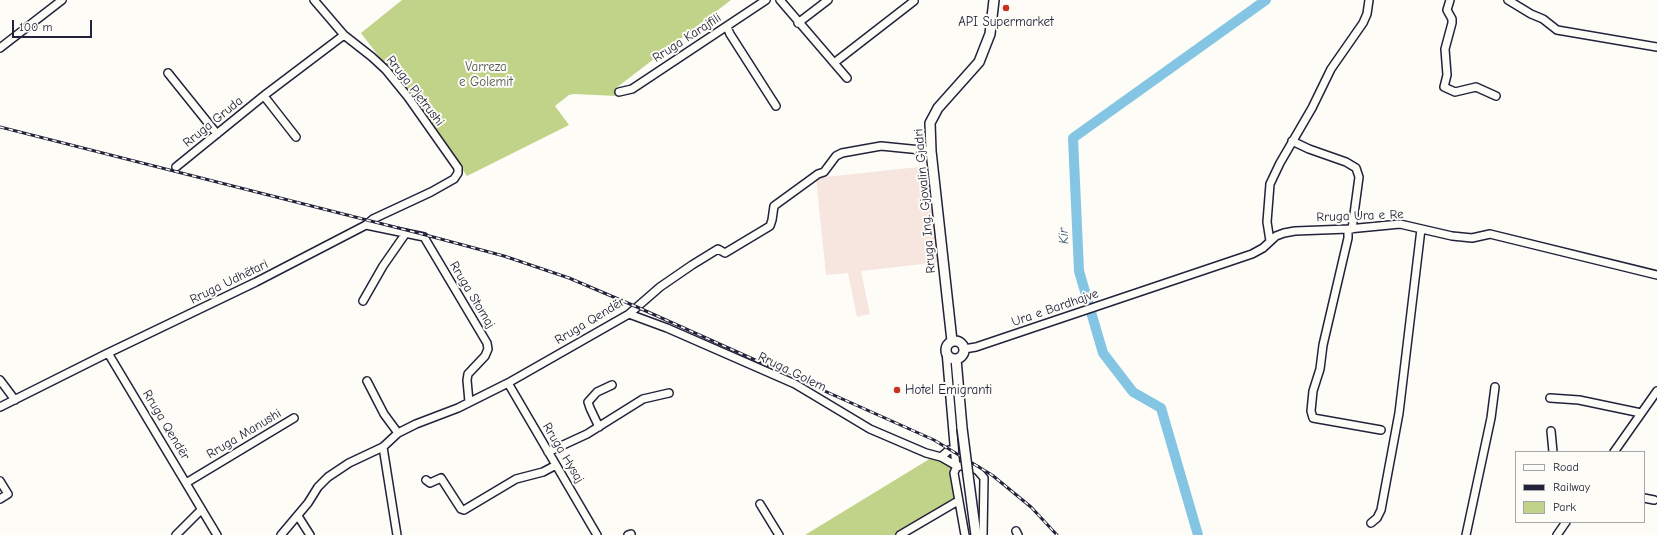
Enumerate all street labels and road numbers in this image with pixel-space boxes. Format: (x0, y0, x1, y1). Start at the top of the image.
street label: Rruga Karajfili (650, 10, 724, 66)
street label: Rruga Pjetrushi (383, 53, 447, 129)
street label: Rruga Gruda (180, 93, 246, 151)
street label: Rruga Ing. Gjovalin Gjadri (911, 128, 939, 274)
street label: Rruga Ura e Re (1316, 207, 1404, 225)
street label: Rruga Udhëtari (187, 256, 271, 308)
street label: Rruga Stomaj (446, 259, 498, 331)
street label: Ura e Bardhajve (1010, 286, 1100, 330)
street label: Rruga Qendër (552, 294, 628, 348)
street label: Rruga Golem (755, 349, 829, 395)
street label: Rruga Qendër (139, 387, 193, 463)
street label: Rruga Manushi (204, 406, 284, 462)
street label: Rruga Hysaj (539, 420, 587, 486)

